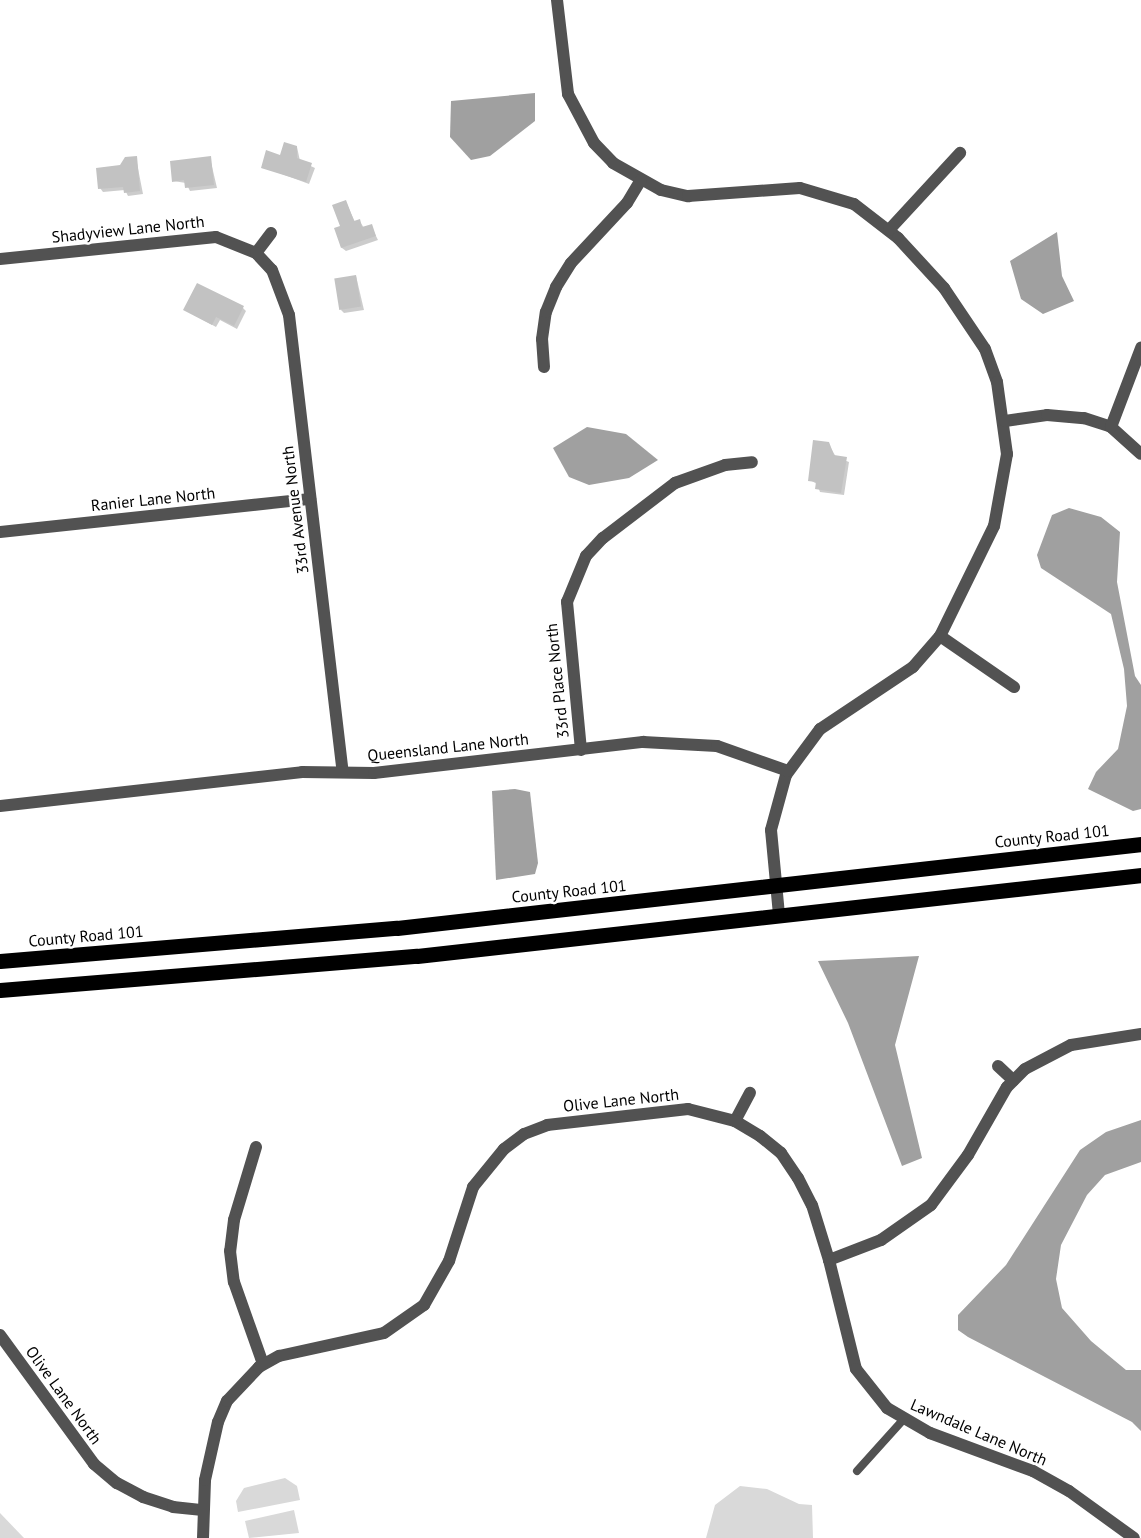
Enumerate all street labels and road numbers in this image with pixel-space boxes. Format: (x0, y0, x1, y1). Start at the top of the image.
street label: Shadyview Lane North (51, 211, 205, 247)
street label: 33rd Avenue North (278, 445, 312, 575)
street label: Ranier Lane North (90, 483, 216, 515)
street label: 33rd Place North (541, 622, 573, 740)
street label: Queensland Lane North (367, 729, 529, 765)
street label: County Road 101 (993, 820, 1111, 852)
street label: County Road 101 (510, 875, 628, 907)
street label: County Road 101 (27, 921, 145, 951)
street label: Olive Lane North (562, 1084, 680, 1116)
street label: Olive Lane North (22, 1342, 106, 1448)
street label: Lawndale Lane North (908, 1395, 1050, 1469)

